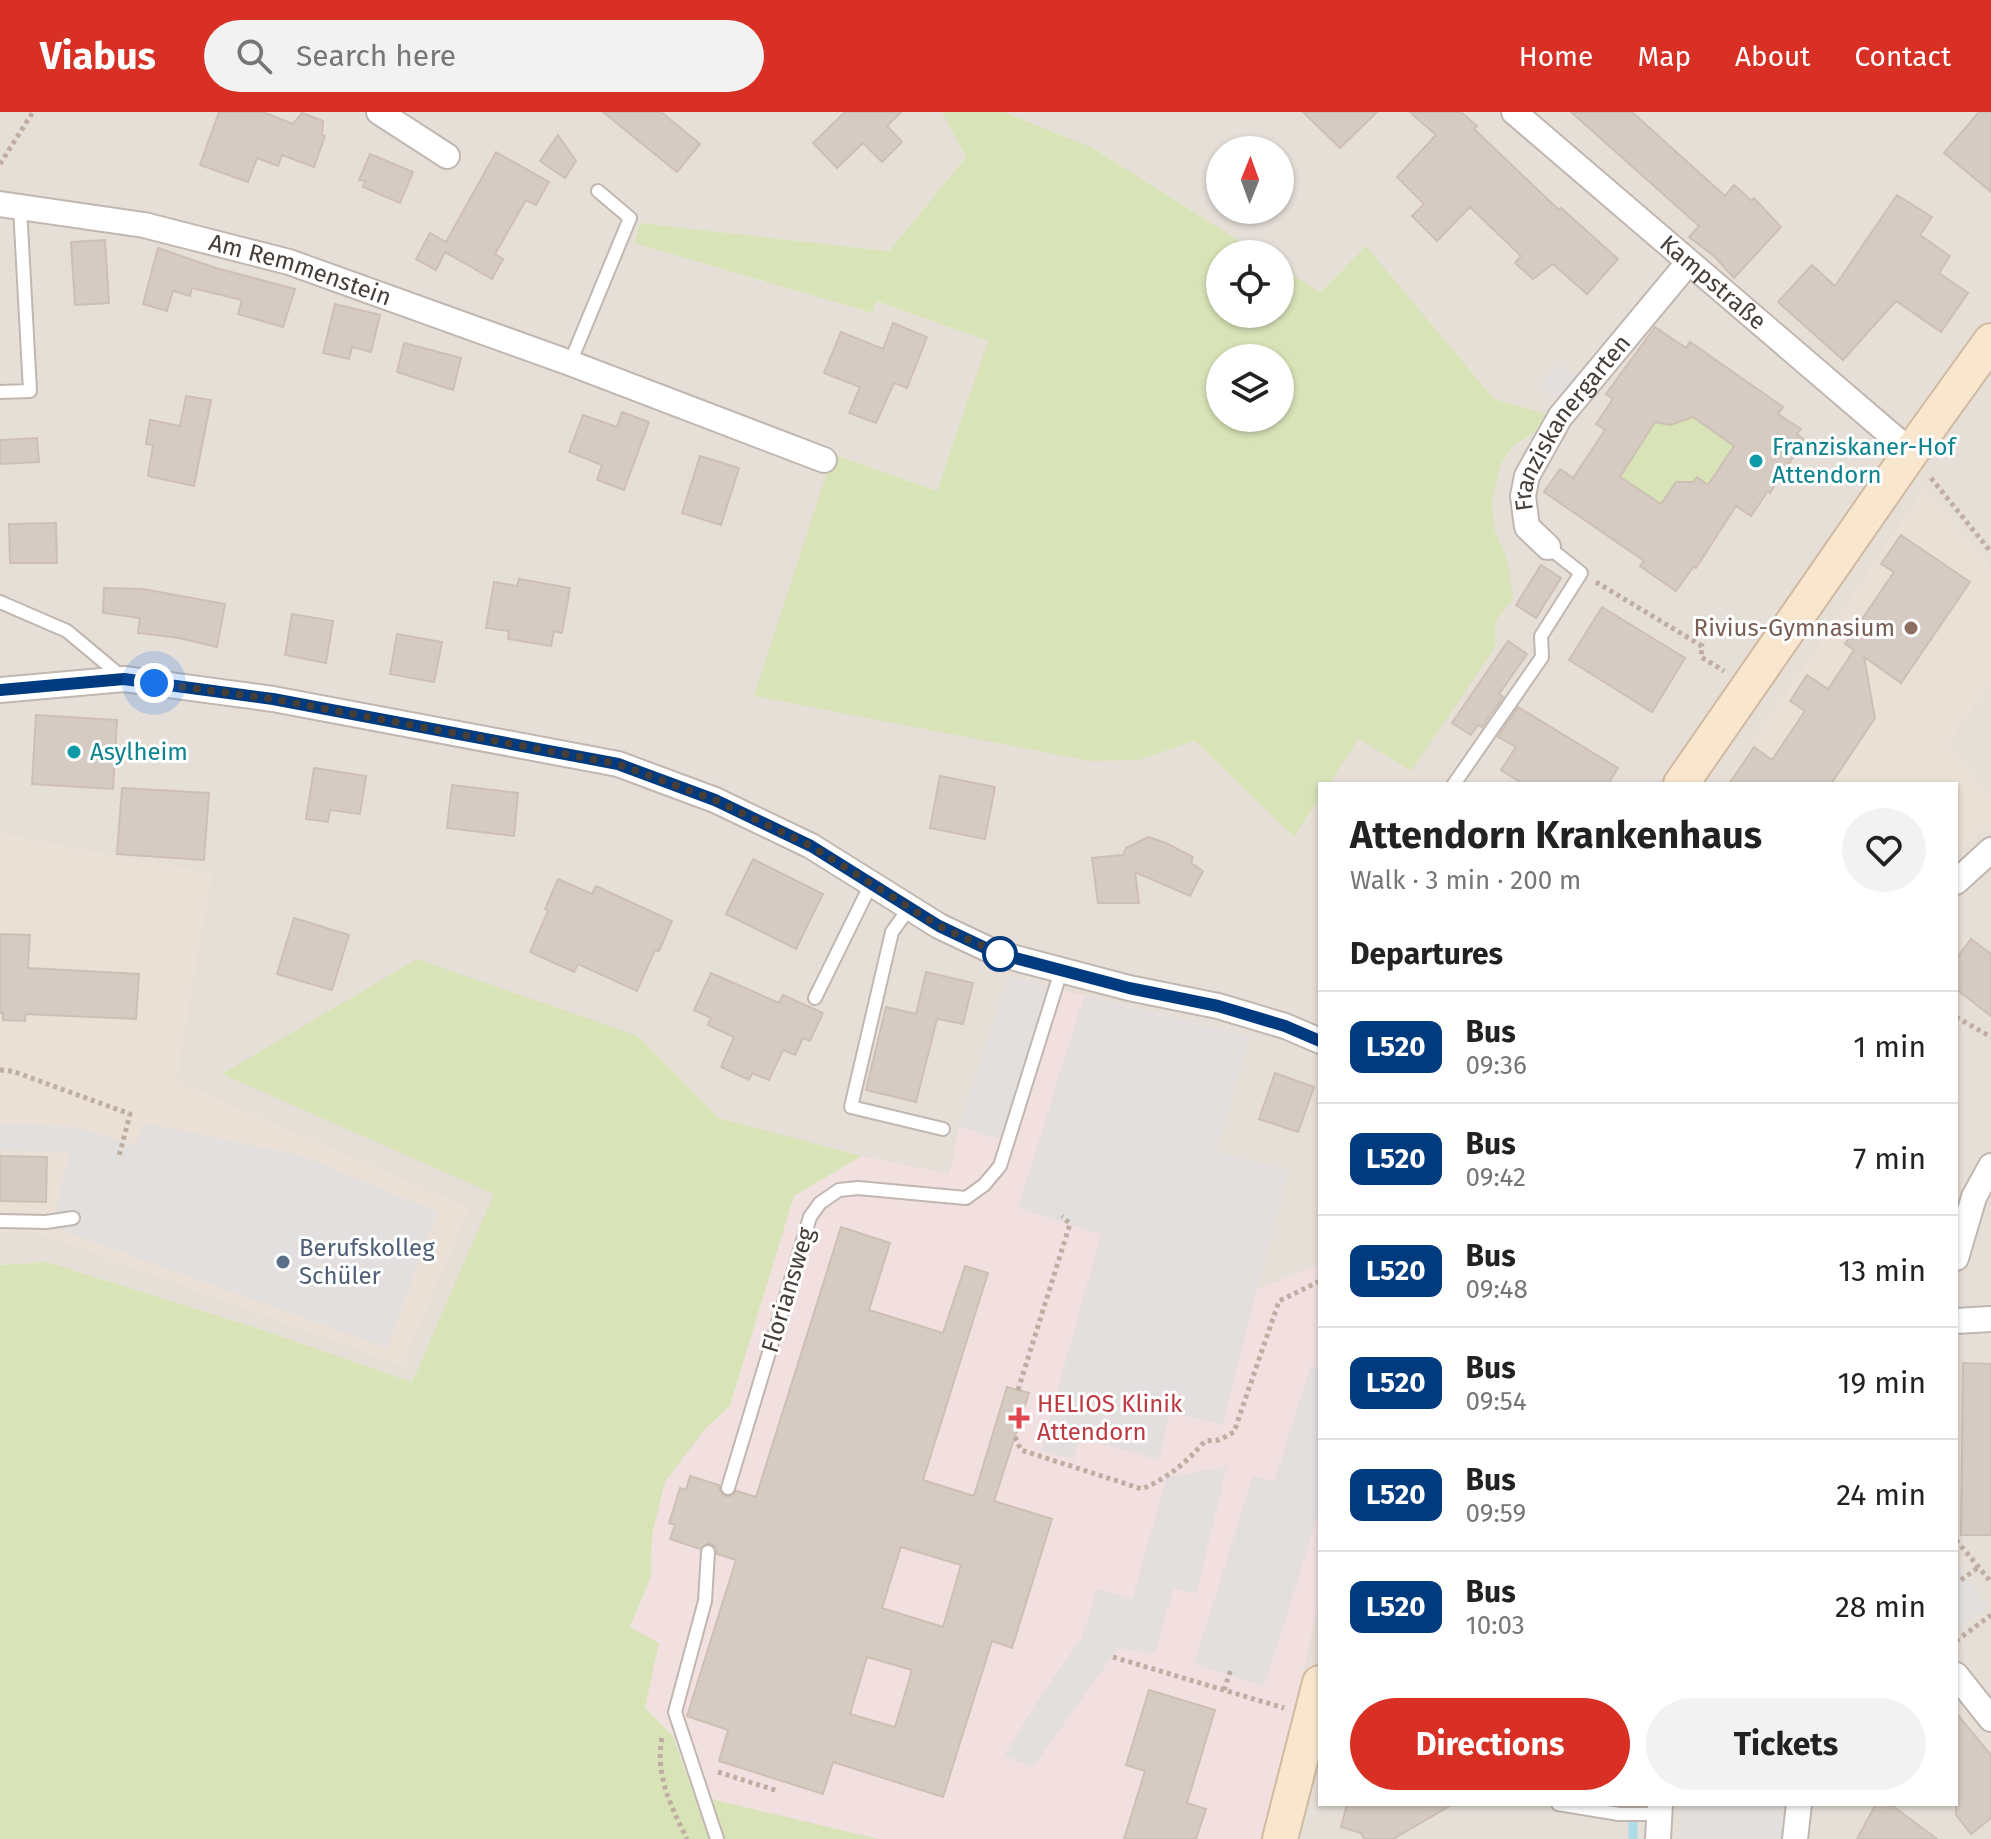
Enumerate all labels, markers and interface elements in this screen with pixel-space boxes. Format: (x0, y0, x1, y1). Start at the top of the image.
search box (204, 20, 764, 92)
text: Viabus (40, 33, 156, 79)
icon: search (232, 34, 276, 78)
text: Search here (296, 38, 456, 74)
text: Home (1519, 40, 1593, 73)
text: Map (1637, 40, 1691, 73)
text: About (1735, 40, 1810, 73)
text: Contact (1854, 40, 1951, 73)
north arrow (1206, 136, 1294, 224)
map controls (1206, 136, 1294, 432)
street label: Am Remmenstein (206, 228, 395, 312)
street label: Kampstraße (1654, 229, 1772, 336)
button: locate (1206, 240, 1294, 328)
street label: Franziskanergarten (1508, 329, 1636, 513)
button: layers (1206, 344, 1294, 432)
place label: Franziskaner-Hof Attendorn (1772, 433, 1958, 489)
marker: Franziskaner-Hof Attendorn (1747, 452, 1765, 470)
place label: Rivius-Gymnasium (1694, 614, 1895, 642)
marker: Rivius-Gymnasium (1902, 619, 1920, 637)
your location (134, 663, 174, 703)
place label: Asylheim (90, 738, 188, 766)
marker: Asylheim (65, 743, 83, 761)
button: heart (1842, 808, 1926, 892)
text: Attendorn Krankenhaus (1350, 812, 1762, 858)
text: Walk · 3 min · 200 m (1350, 865, 1581, 896)
text: Departures (1350, 936, 1503, 972)
unlabelled marker (983, 937, 1017, 971)
text: Bus (1466, 1014, 1516, 1050)
text: 1 min (1853, 1029, 1926, 1065)
text: L520 (1366, 1030, 1426, 1063)
text: 09:36 (1466, 1050, 1527, 1081)
text: Bus (1466, 1126, 1516, 1162)
text: 7 min (1853, 1141, 1926, 1177)
text: L520 (1366, 1142, 1426, 1175)
text: 09:42 (1466, 1162, 1526, 1193)
street label: Floriansweg (756, 1224, 820, 1356)
place label: Berufskolleg Schüler (299, 1234, 435, 1290)
text: Bus (1466, 1238, 1516, 1274)
marker: Berufskolleg Schüler (274, 1253, 292, 1271)
text: 13 min (1838, 1253, 1926, 1289)
text: L520 (1366, 1254, 1426, 1287)
text: 09:48 (1466, 1274, 1528, 1305)
text: Bus (1466, 1350, 1516, 1386)
text: 19 min (1838, 1365, 1926, 1401)
text: L520 (1366, 1366, 1426, 1399)
text: 09:54 (1466, 1386, 1527, 1417)
place label: HELIOS Klinik Attendorn (1037, 1390, 1183, 1446)
marker: HELIOS Klinik Attendorn (1008, 1407, 1030, 1429)
text: Bus (1466, 1462, 1516, 1498)
text: 24 min (1836, 1477, 1926, 1513)
text: L520 (1366, 1478, 1426, 1511)
text: 09:59 (1466, 1498, 1526, 1529)
text: Bus (1466, 1574, 1516, 1610)
text: 28 min (1835, 1589, 1926, 1625)
text: L520 (1366, 1590, 1426, 1623)
text: 10:03 (1466, 1610, 1525, 1641)
button: Directions (1350, 1698, 1630, 1790)
button: Tickets (1646, 1698, 1926, 1790)

